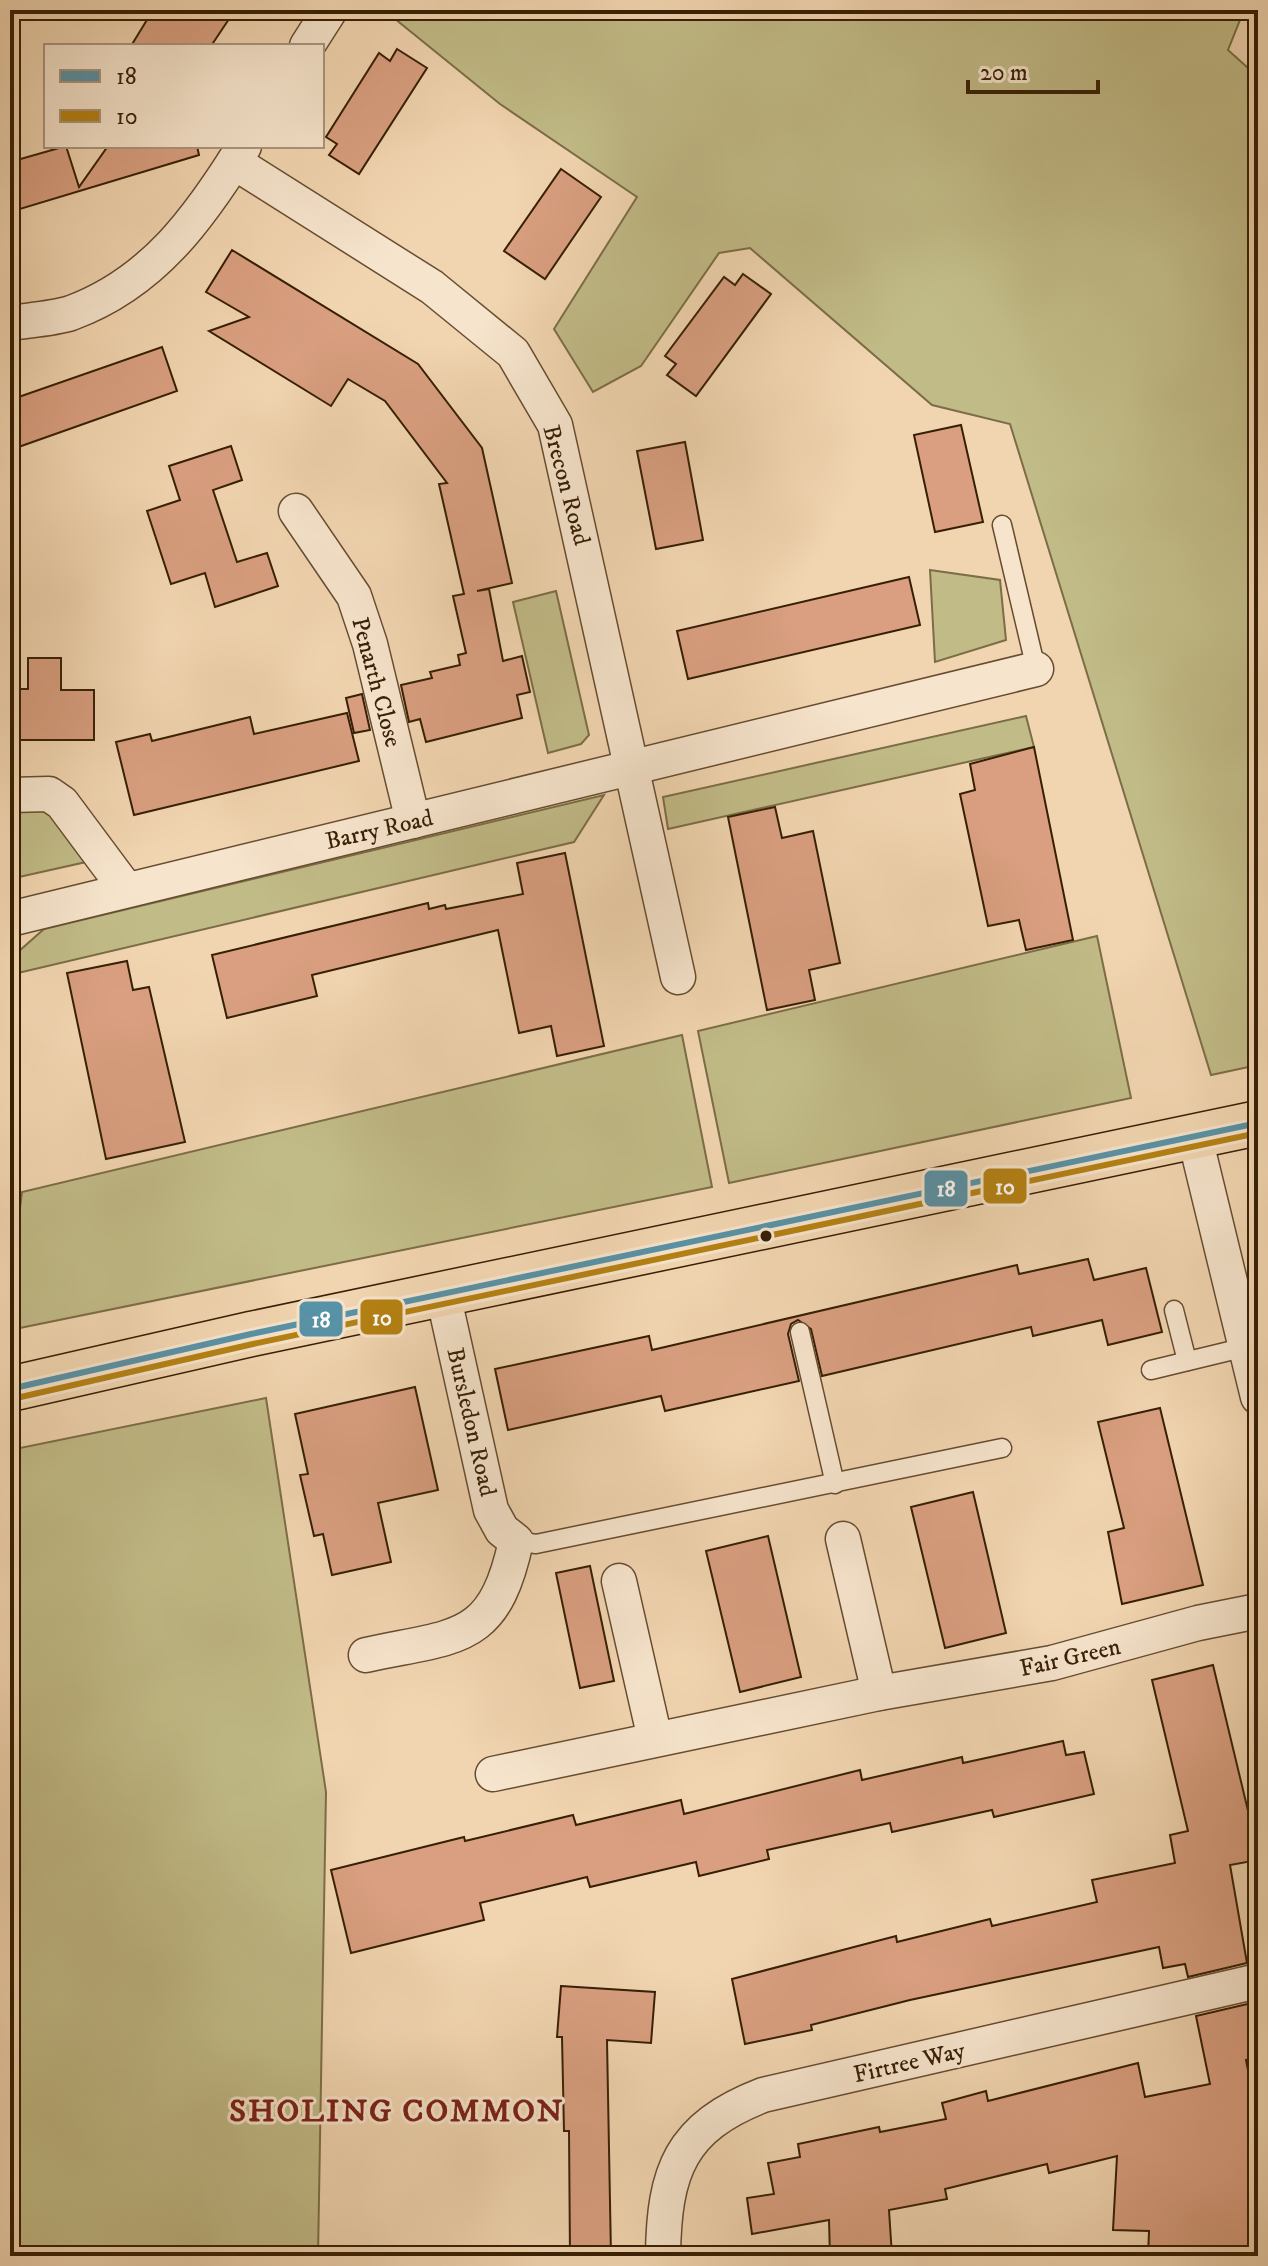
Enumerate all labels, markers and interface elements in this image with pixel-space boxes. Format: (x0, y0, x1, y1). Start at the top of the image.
legend (44, 44, 324, 148)
scale bar (968, 44, 1098, 94)
text: 20 m (980, 58, 1028, 88)
text: 18 (116, 62, 137, 92)
text: 10 (116, 102, 138, 132)
street label: Brecon Road (536, 422, 596, 549)
street label: Penarth Close (344, 614, 408, 751)
street label: Barry Road (323, 803, 436, 857)
line badge: 10 (982, 1167, 1028, 1205)
line badge: 18 (923, 1169, 969, 1208)
text: 10 (995, 1174, 1015, 1201)
text: 18 (936, 1176, 956, 1203)
unlabelled marker (758, 1228, 774, 1244)
line badge: 10 (359, 1298, 404, 1336)
line badge: 18 (298, 1300, 344, 1338)
text: 10 (372, 1305, 392, 1332)
text: 18 (311, 1307, 331, 1334)
street label: Bursledon Road (439, 1345, 503, 1500)
street label: Fair Green (1017, 1632, 1124, 1684)
street label: Firtree Way (851, 2035, 968, 2090)
district label: SHOLING COMMON (229, 2092, 565, 2132)

